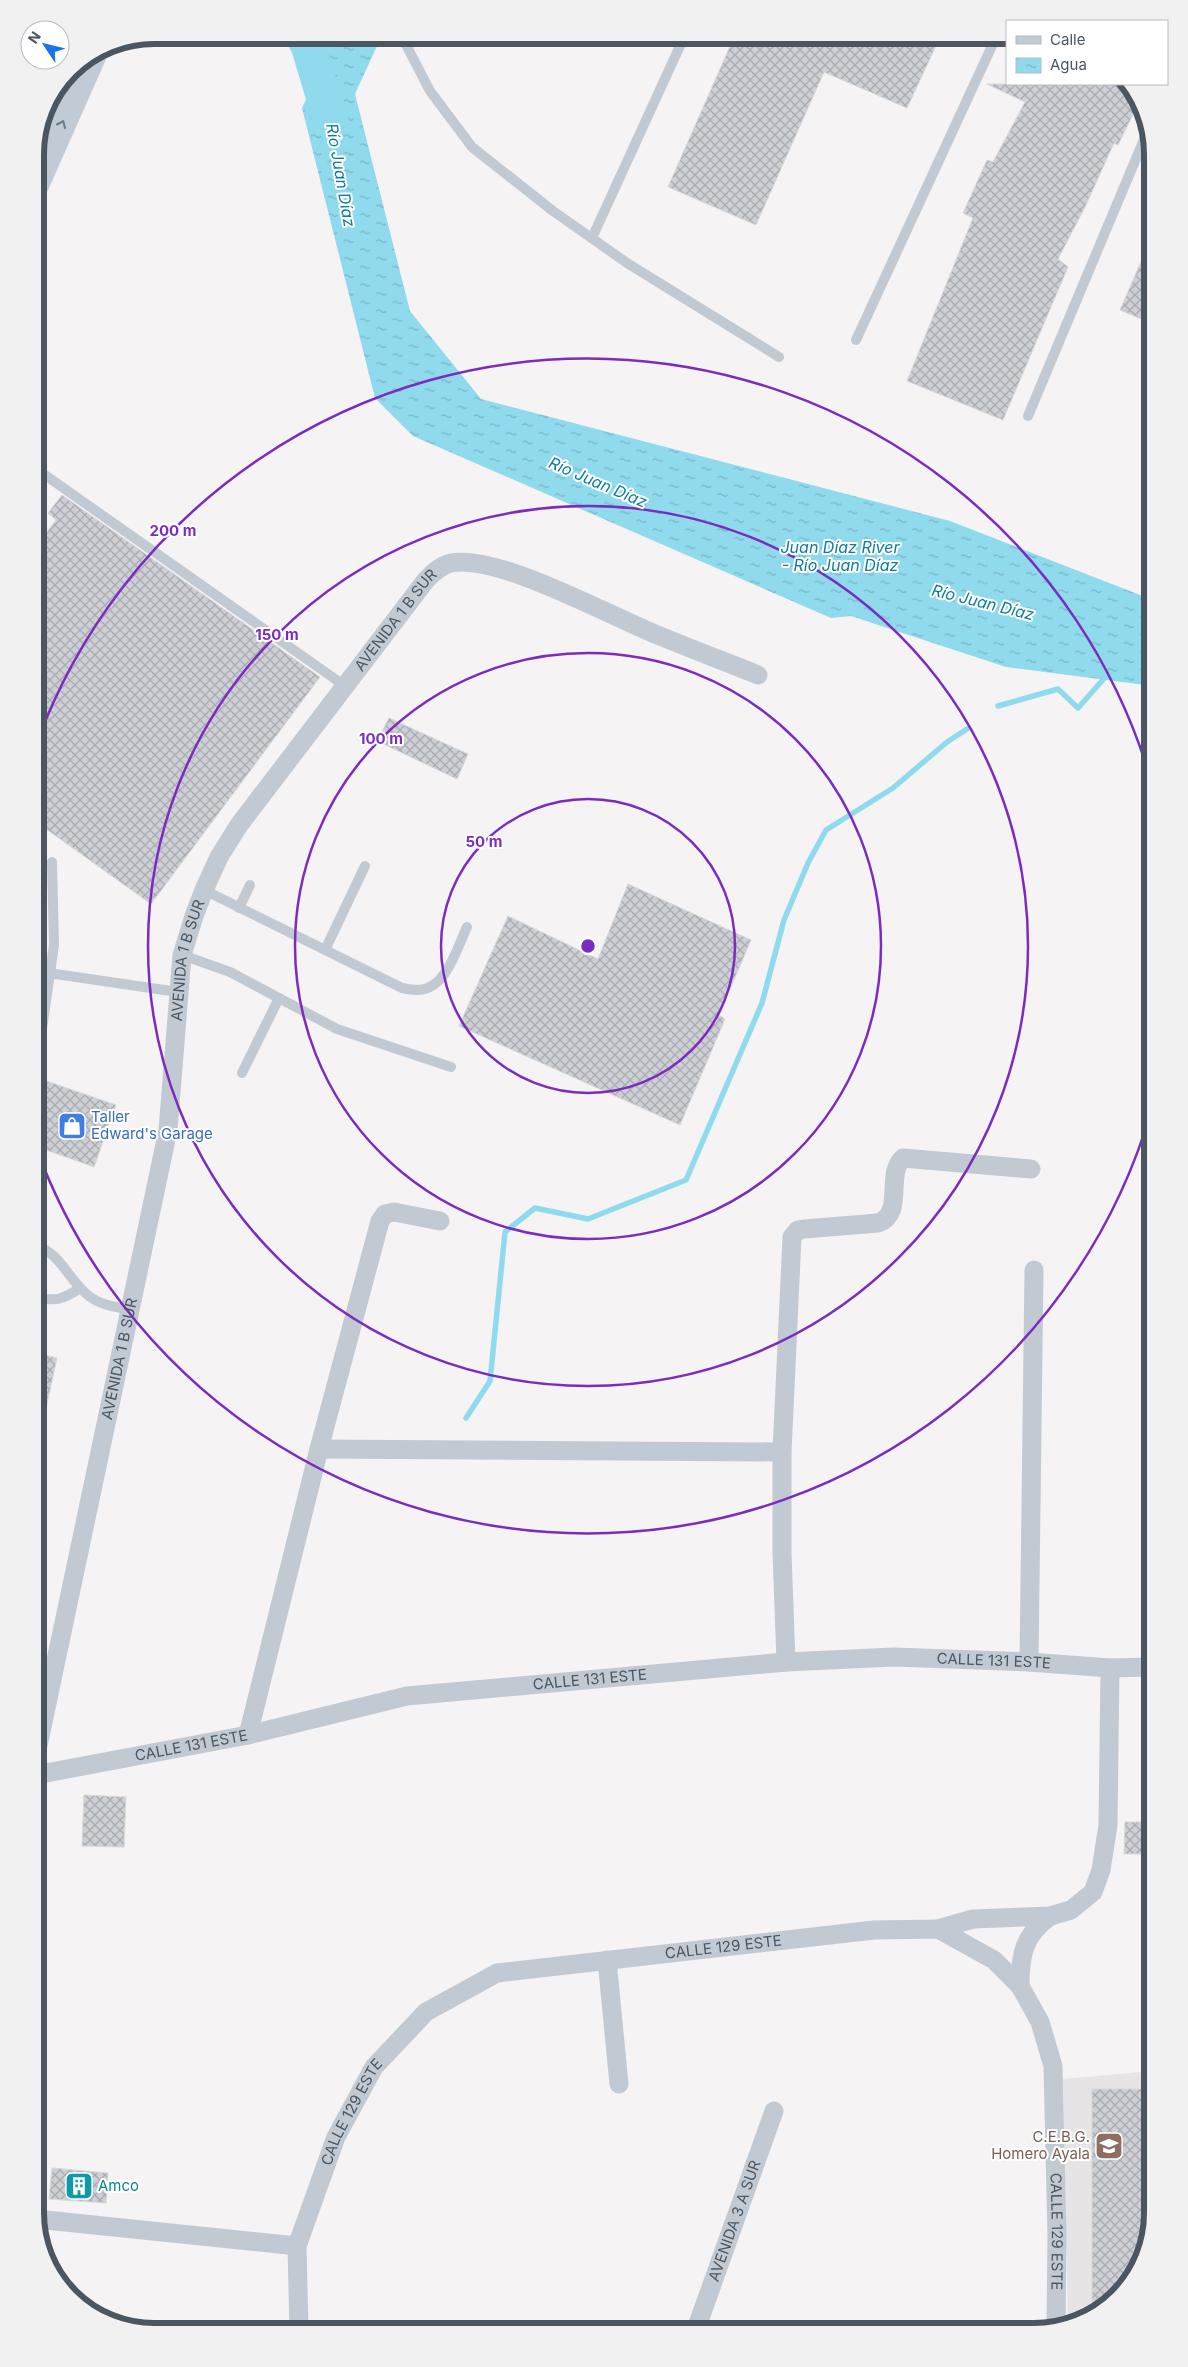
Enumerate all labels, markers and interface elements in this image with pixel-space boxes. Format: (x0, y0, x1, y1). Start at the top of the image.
north arrow (20, 20, 70, 70)
legend (1006, 20, 1168, 85)
text: N (24, 28, 44, 47)
text: Calle (1050, 30, 1085, 49)
text: Agua (1050, 55, 1087, 74)
one-way arrow (56, 120, 67, 129)
water label: Río Juan Díaz (322, 122, 360, 228)
water label: Río Juan Díaz (546, 452, 650, 512)
text: 200 m (150, 521, 196, 540)
water label: Juan Díaz River - Río Juan Díaz (780, 537, 901, 575)
street label: AVENIDA 1 B SUR (350, 565, 441, 675)
water label: Río Juan Díaz (930, 580, 1036, 624)
text: 150 m (255, 625, 299, 644)
text: 100 m (359, 729, 403, 748)
text: 50 m (466, 832, 502, 851)
street label: AVENIDA 1 B SUR (167, 897, 208, 1022)
centre of rings (579, 937, 597, 955)
place label: Taller Edward's Garage (91, 1107, 213, 1143)
shop icon: Taller Edward's Garage (57, 1111, 87, 1141)
street label: AVENIDA 1 B SUR (97, 1296, 141, 1421)
street label: CALLE 131 ESTE (936, 1649, 1052, 1673)
street label: CALLE 131 ESTE (532, 1665, 648, 1694)
street label: CALLE 131 ESTE (133, 1725, 249, 1765)
street label: CALLE 129 ESTE (664, 1931, 783, 1963)
street label: CALLE 129 ESTE (317, 2054, 386, 2168)
place label: C.E.B.G. Homero Ayala (991, 2127, 1090, 2163)
school or university icon: C.E.B.G. Homero Ayala (1094, 2131, 1124, 2161)
street label: AVENIDA 3 A SUR (704, 2157, 765, 2284)
building icon: Amco (64, 2171, 94, 2201)
street label: CALLE 129 ESTE (1047, 2173, 1067, 2290)
place label: Amco (98, 2176, 139, 2195)

